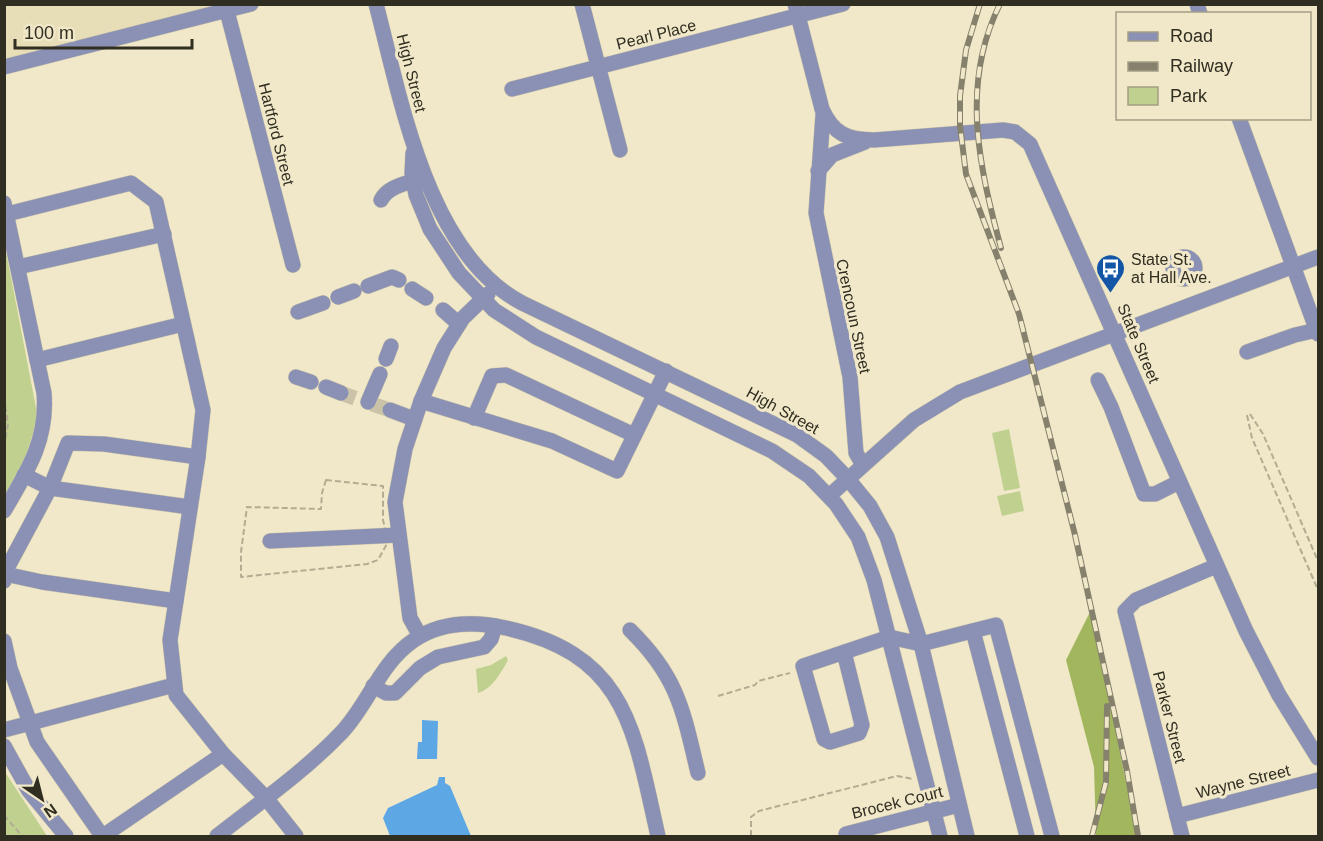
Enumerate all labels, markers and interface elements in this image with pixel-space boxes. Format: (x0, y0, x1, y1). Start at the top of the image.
scale bar (15, 12, 192, 50)
legend (1116, 12, 1311, 120)
street label: Pearl Place (614, 16, 698, 53)
text: 100 m (24, 23, 74, 43)
text: Road (1170, 26, 1213, 46)
street label: High Street (394, 32, 430, 115)
text: Railway (1170, 56, 1233, 76)
street label: Hartford Street (256, 81, 298, 188)
text: Park (1170, 86, 1208, 106)
place label: State St. at Hall Ave. (1131, 251, 1212, 286)
bus stop icon: State St. at Hall Ave. (1094, 252, 1126, 294)
street label: Crencoun Street (833, 257, 874, 375)
street label: State Street (1114, 301, 1163, 386)
street label: High Street (744, 384, 822, 438)
street label: Parker Street (1150, 669, 1189, 765)
street label: Wayne Street (1194, 761, 1292, 801)
north arrow (12, 769, 72, 829)
street label: Brocek Court (850, 783, 945, 822)
text: N (41, 801, 60, 821)

